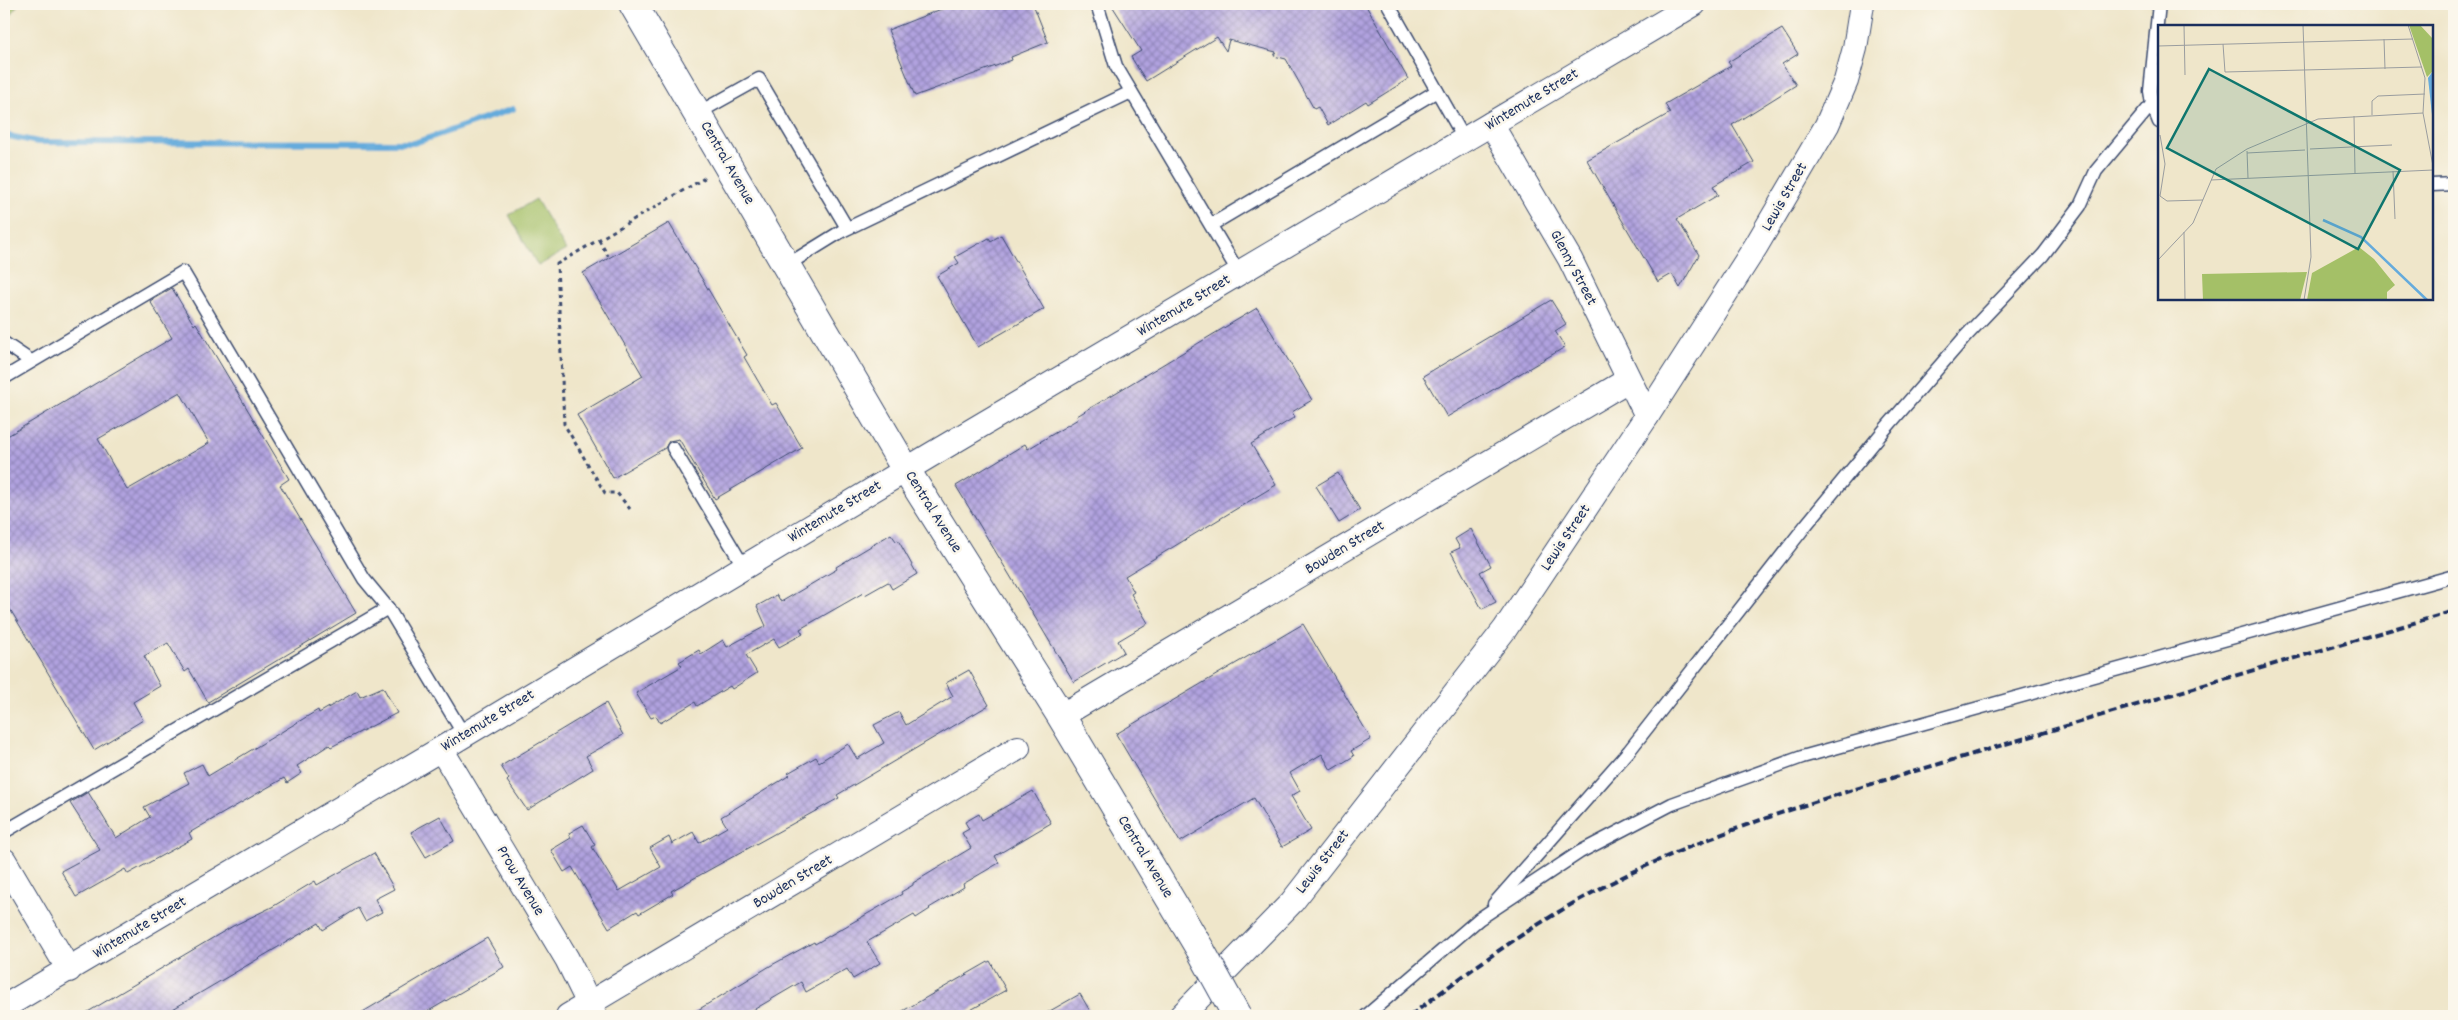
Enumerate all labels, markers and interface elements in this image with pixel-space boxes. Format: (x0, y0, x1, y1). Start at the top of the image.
inset map (2158, 25, 2433, 300)
street label: Wintemute Street (1481, 63, 1583, 137)
street label: Central Avenue (694, 117, 760, 209)
street label: Lewis Street (1756, 158, 1814, 236)
street label: Glenny Street (1543, 226, 1603, 310)
street label: Wintemute Street (1133, 269, 1235, 343)
street label: Central Avenue (899, 466, 967, 558)
street label: Wintemute Street (784, 475, 886, 549)
street label: Lewis Street (1535, 500, 1597, 576)
street label: Bowden Street (1301, 515, 1389, 581)
street label: Wintemute Street (437, 684, 539, 758)
street label: Central Avenue (1111, 811, 1179, 903)
street label: Lewis Street (1291, 825, 1356, 899)
street label: Prow Avenue (490, 842, 550, 920)
street label: Bowden Street (749, 849, 837, 915)
street label: Wintemute Street (89, 891, 191, 965)

